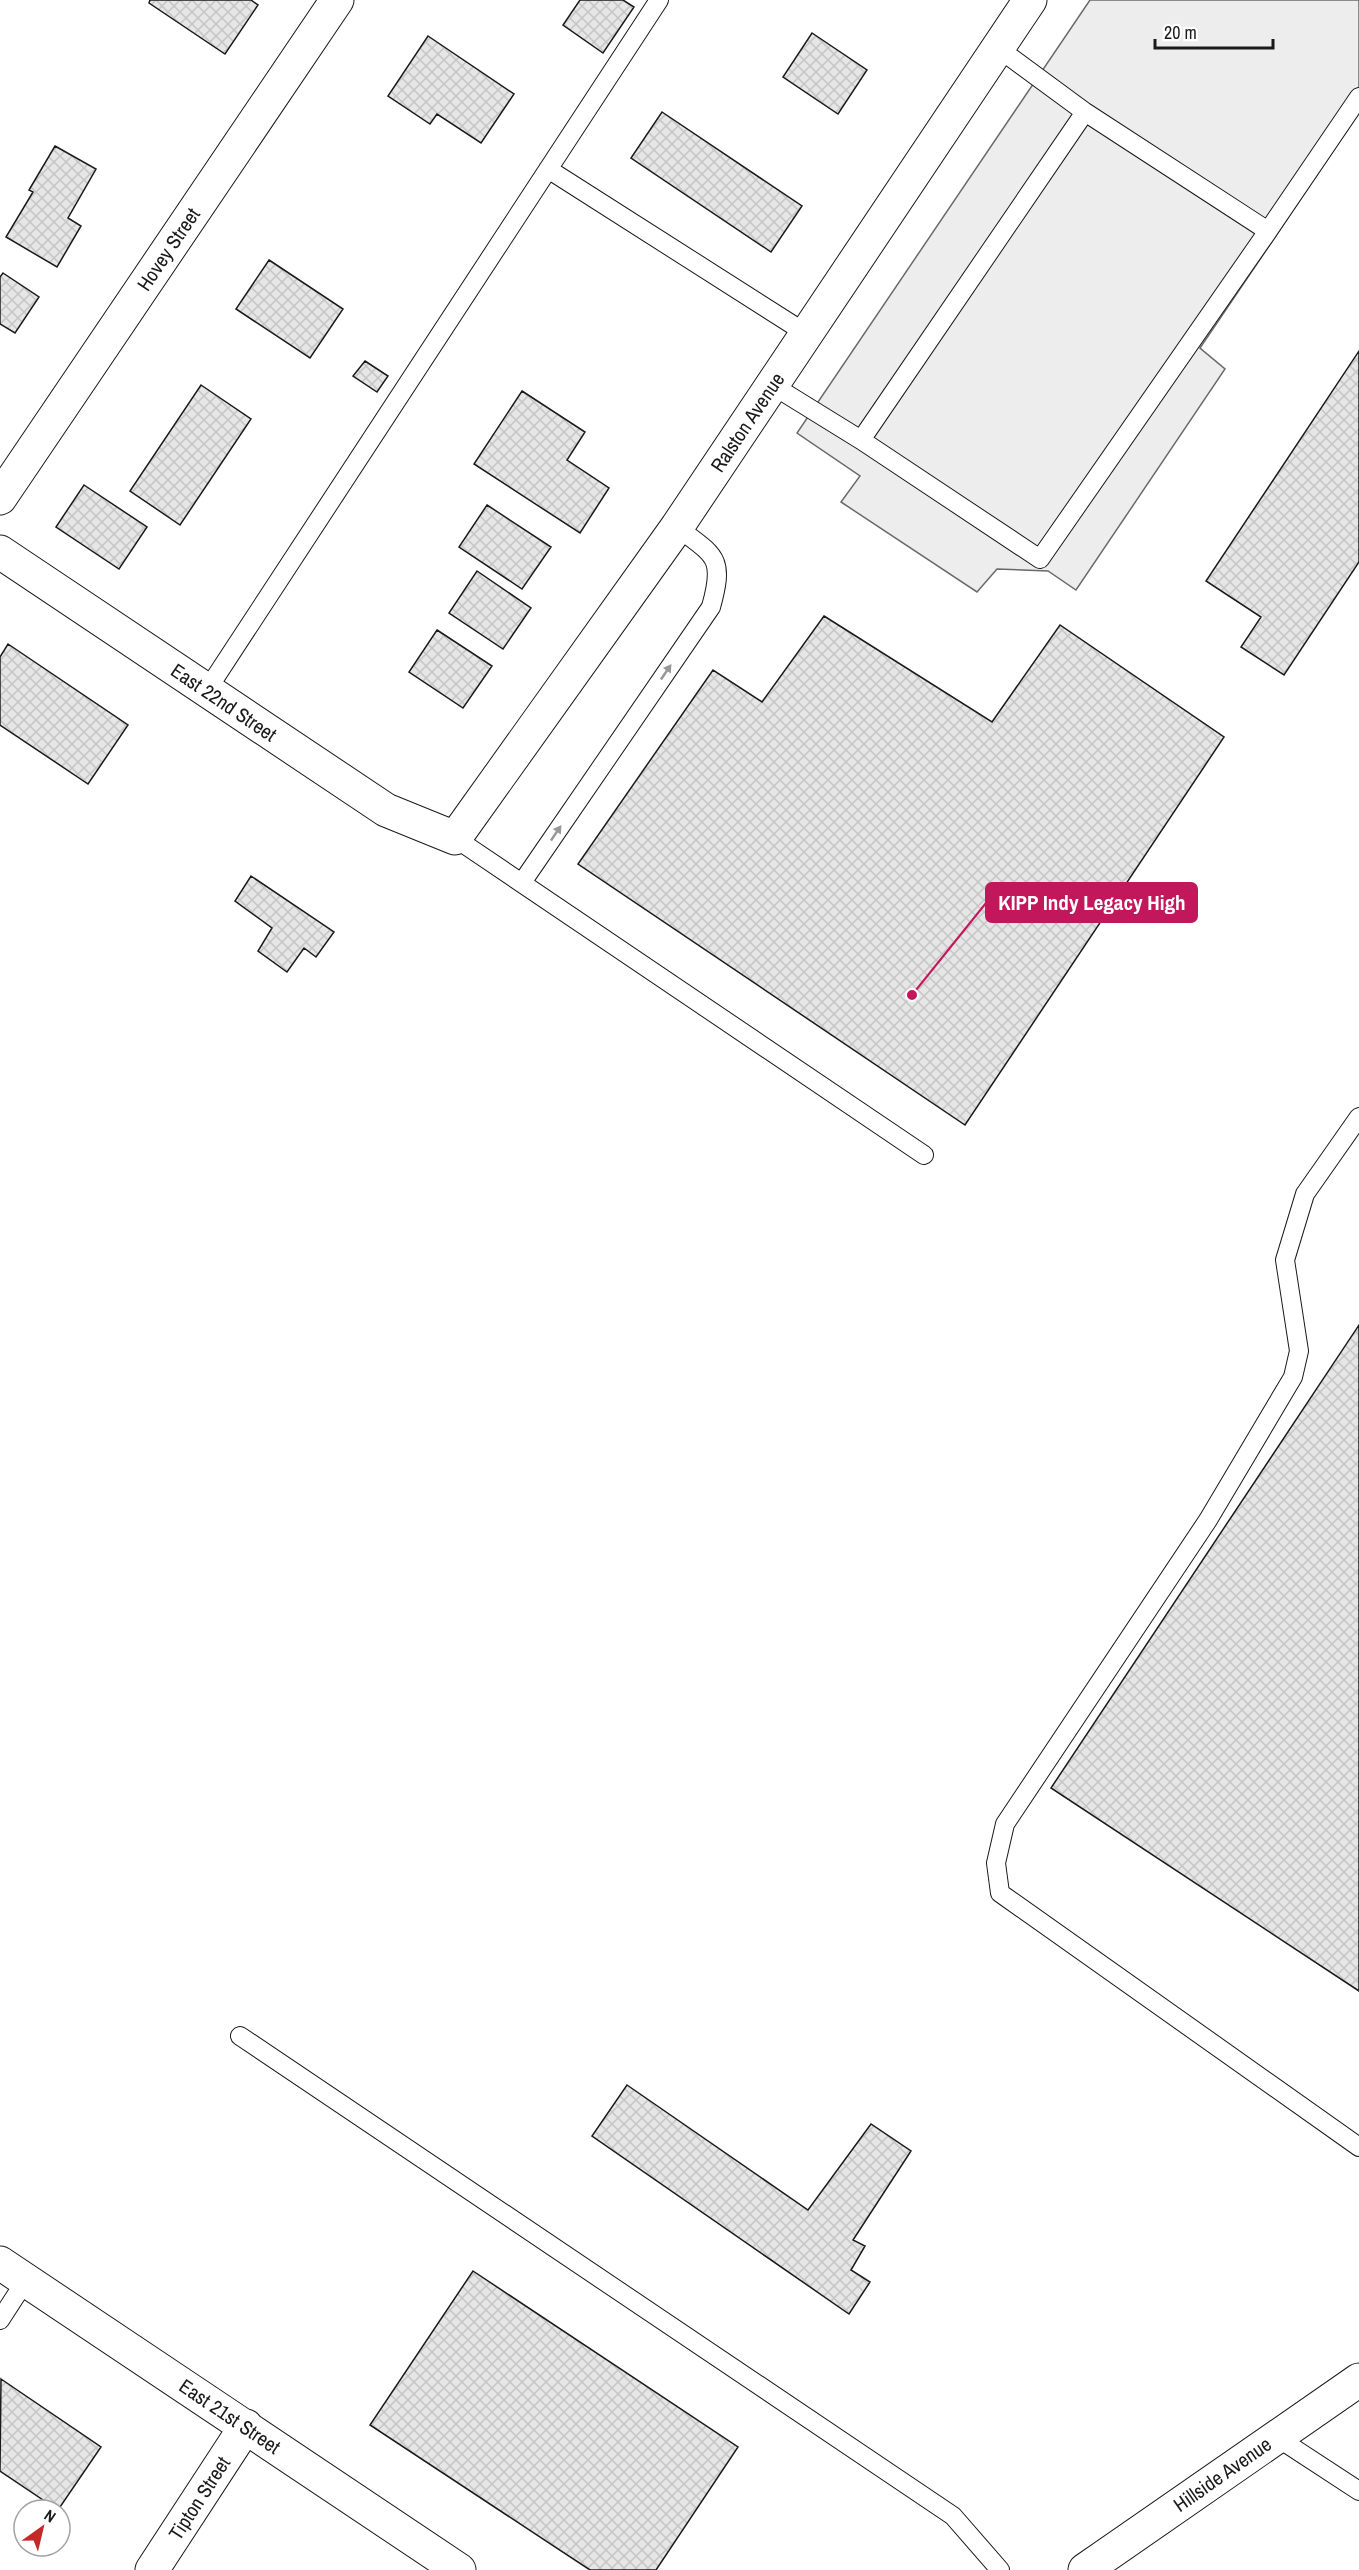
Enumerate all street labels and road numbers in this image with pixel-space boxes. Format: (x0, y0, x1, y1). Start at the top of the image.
street label: Hovey Street (130, 202, 206, 296)
street label: Ralston Avenue (704, 367, 790, 477)
street label: East 22nd Street (166, 657, 283, 748)
street label: East 21st Street (174, 2372, 286, 2460)
street label: Hillside Avenue (1168, 2430, 1276, 2518)
street label: Tipton Street (162, 2451, 236, 2545)

